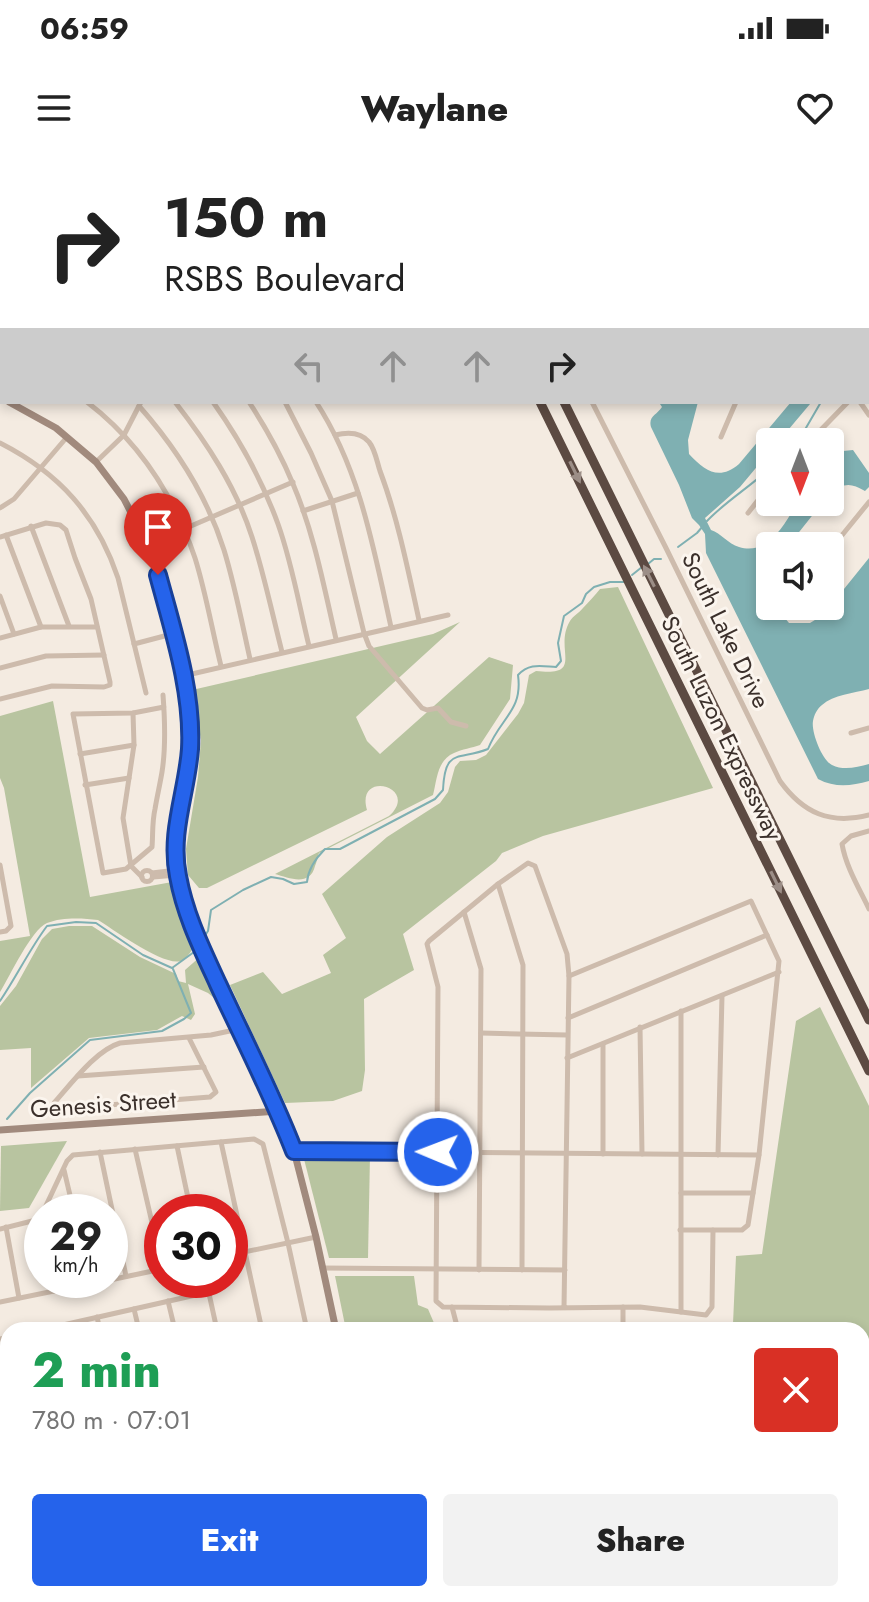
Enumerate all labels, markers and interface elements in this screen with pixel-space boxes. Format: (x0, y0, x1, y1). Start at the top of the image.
text: 06:59 (40, 7, 129, 50)
text: Waylane (361, 82, 508, 134)
icon: menu (32, 86, 76, 130)
icon: heart (793, 86, 837, 130)
text: 150 m (164, 177, 328, 258)
icon: right (32, 192, 136, 296)
text: RSBS Boulevard (164, 252, 405, 304)
icon: left (287, 344, 331, 388)
icon: ahead (371, 344, 415, 388)
icon: ahead (455, 344, 499, 388)
icon: right (539, 344, 583, 388)
north arrow (756, 428, 844, 516)
map controls (756, 428, 844, 620)
one-way arrow (568, 460, 582, 484)
pin (124, 493, 192, 575)
icon: arrive (136, 505, 180, 549)
button: sound (756, 532, 844, 620)
street label: South Lake Drive (673, 546, 779, 714)
one-way arrow (643, 564, 656, 587)
street label: South Luzon Expressway (652, 610, 792, 846)
one-way arrow (769, 871, 783, 894)
street label: Genesis Street (29, 1081, 177, 1127)
position arrow (396, 1110, 480, 1194)
speed limit sign: 30 (144, 1194, 248, 1298)
text: 29 (50, 1207, 103, 1265)
text: km/h (53, 1251, 99, 1280)
text: 2 min (32, 1336, 161, 1405)
button: close (754, 1348, 838, 1432)
text: 780 m · 07:01 (32, 1401, 191, 1439)
button: Exit (32, 1494, 427, 1586)
button: Share (443, 1494, 838, 1586)

